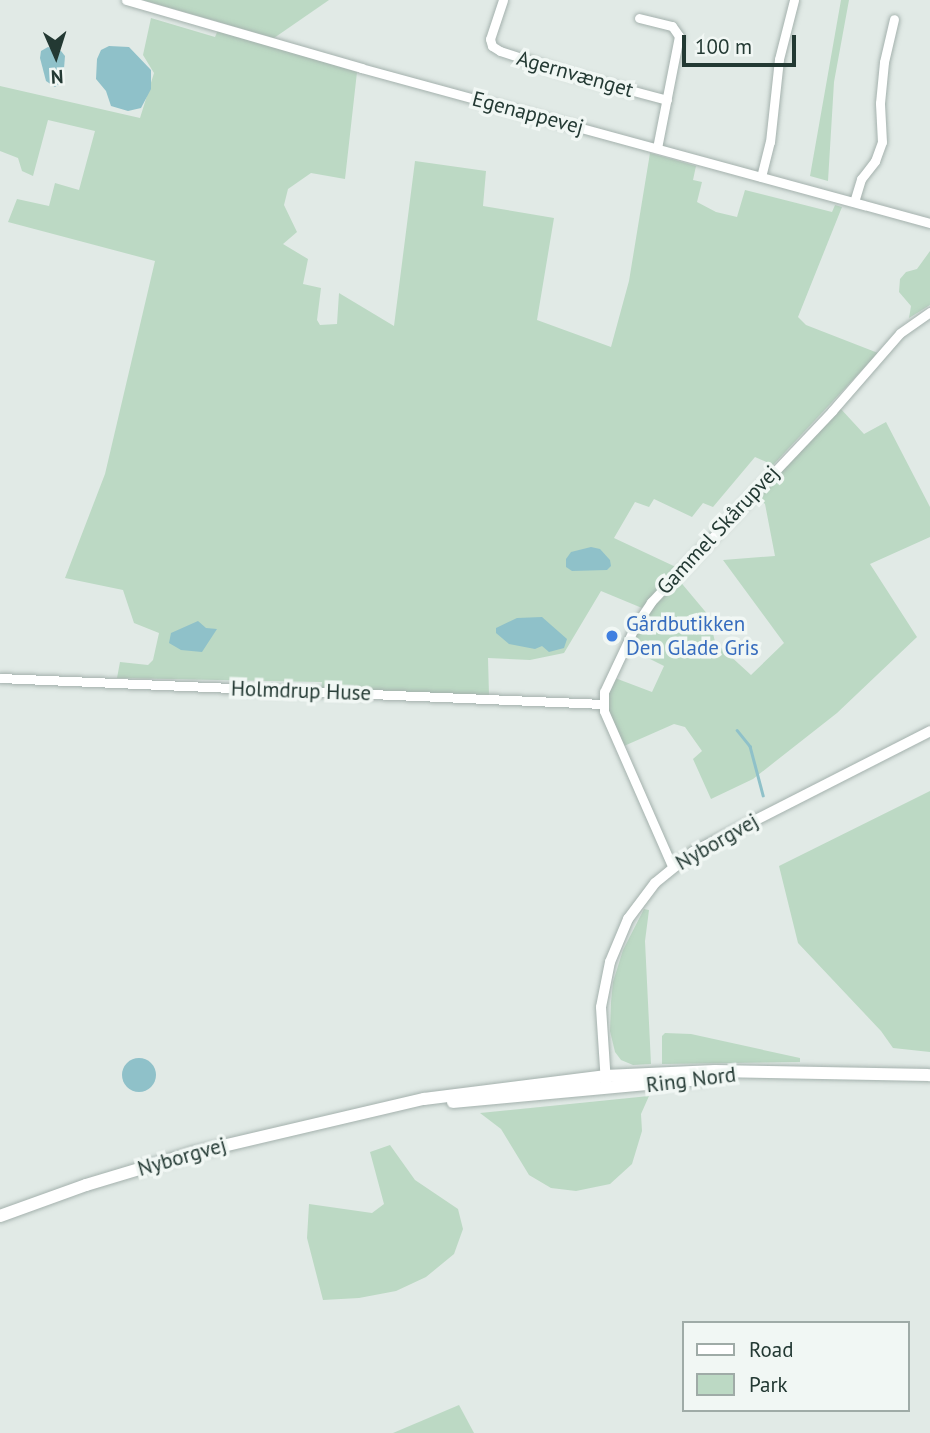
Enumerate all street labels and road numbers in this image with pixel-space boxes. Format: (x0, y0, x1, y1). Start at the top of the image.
street label: Agernvænget (514, 45, 636, 103)
street label: Egenappevej (470, 86, 586, 140)
street label: Gammel Skårupvej (652, 460, 784, 600)
street label: Holmdrup Huse (230, 676, 372, 706)
street label: Nyborgvej (671, 808, 763, 876)
street label: Ring Nord (645, 1062, 737, 1098)
street label: Nyborgvej (135, 1132, 229, 1182)

